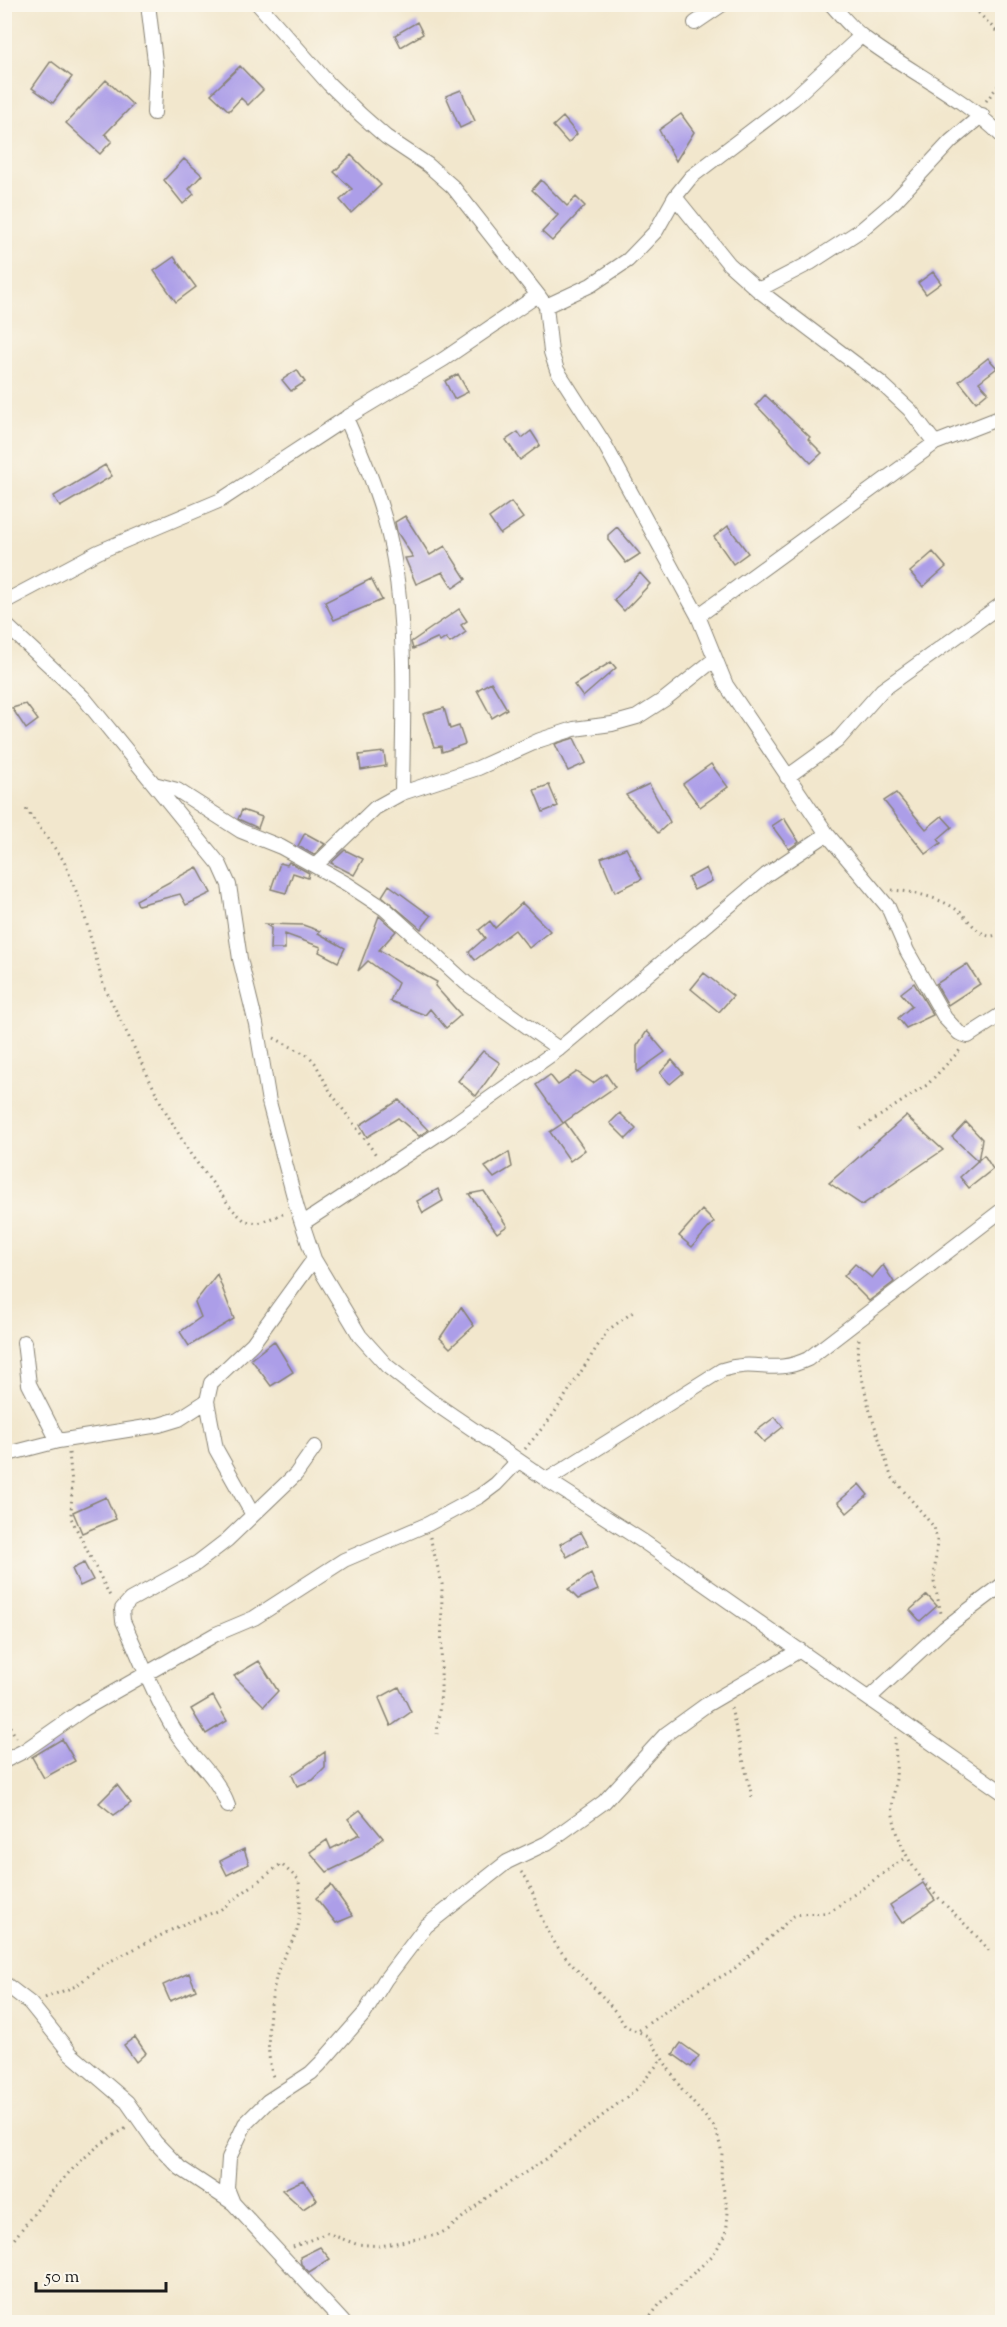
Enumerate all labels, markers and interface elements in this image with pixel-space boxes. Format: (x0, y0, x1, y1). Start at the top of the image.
scale bar (36, 2255, 166, 2293)
text: 50 m (44, 2265, 80, 2291)

